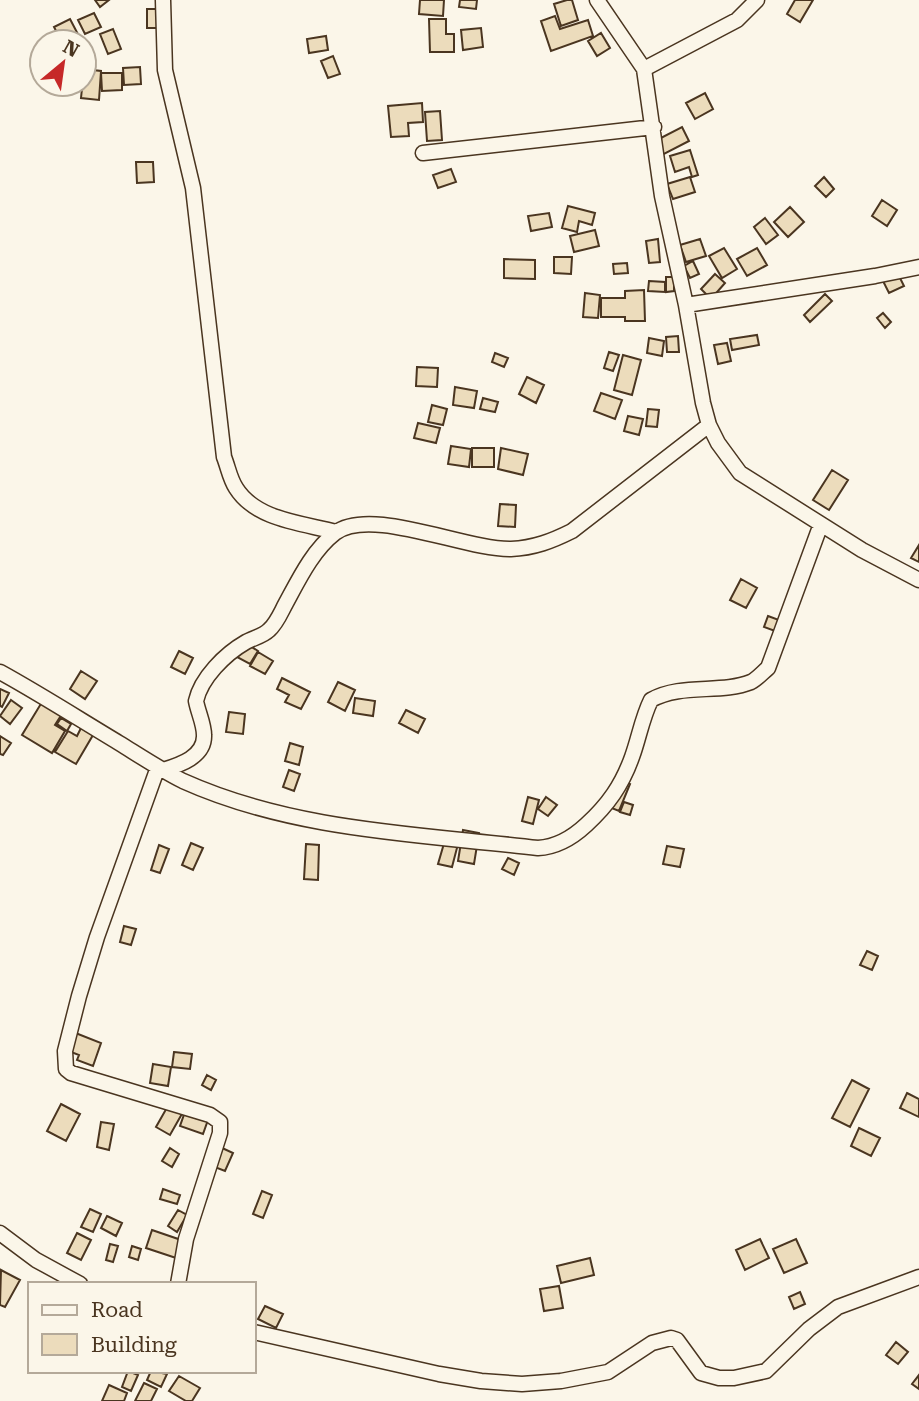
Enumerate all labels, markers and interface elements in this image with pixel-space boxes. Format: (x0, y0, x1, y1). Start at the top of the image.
north arrow (28, 28, 98, 98)
text: N (59, 35, 83, 62)
legend (28, 1282, 256, 1373)
text: Road (91, 1298, 143, 1322)
text: Building (91, 1333, 177, 1357)

